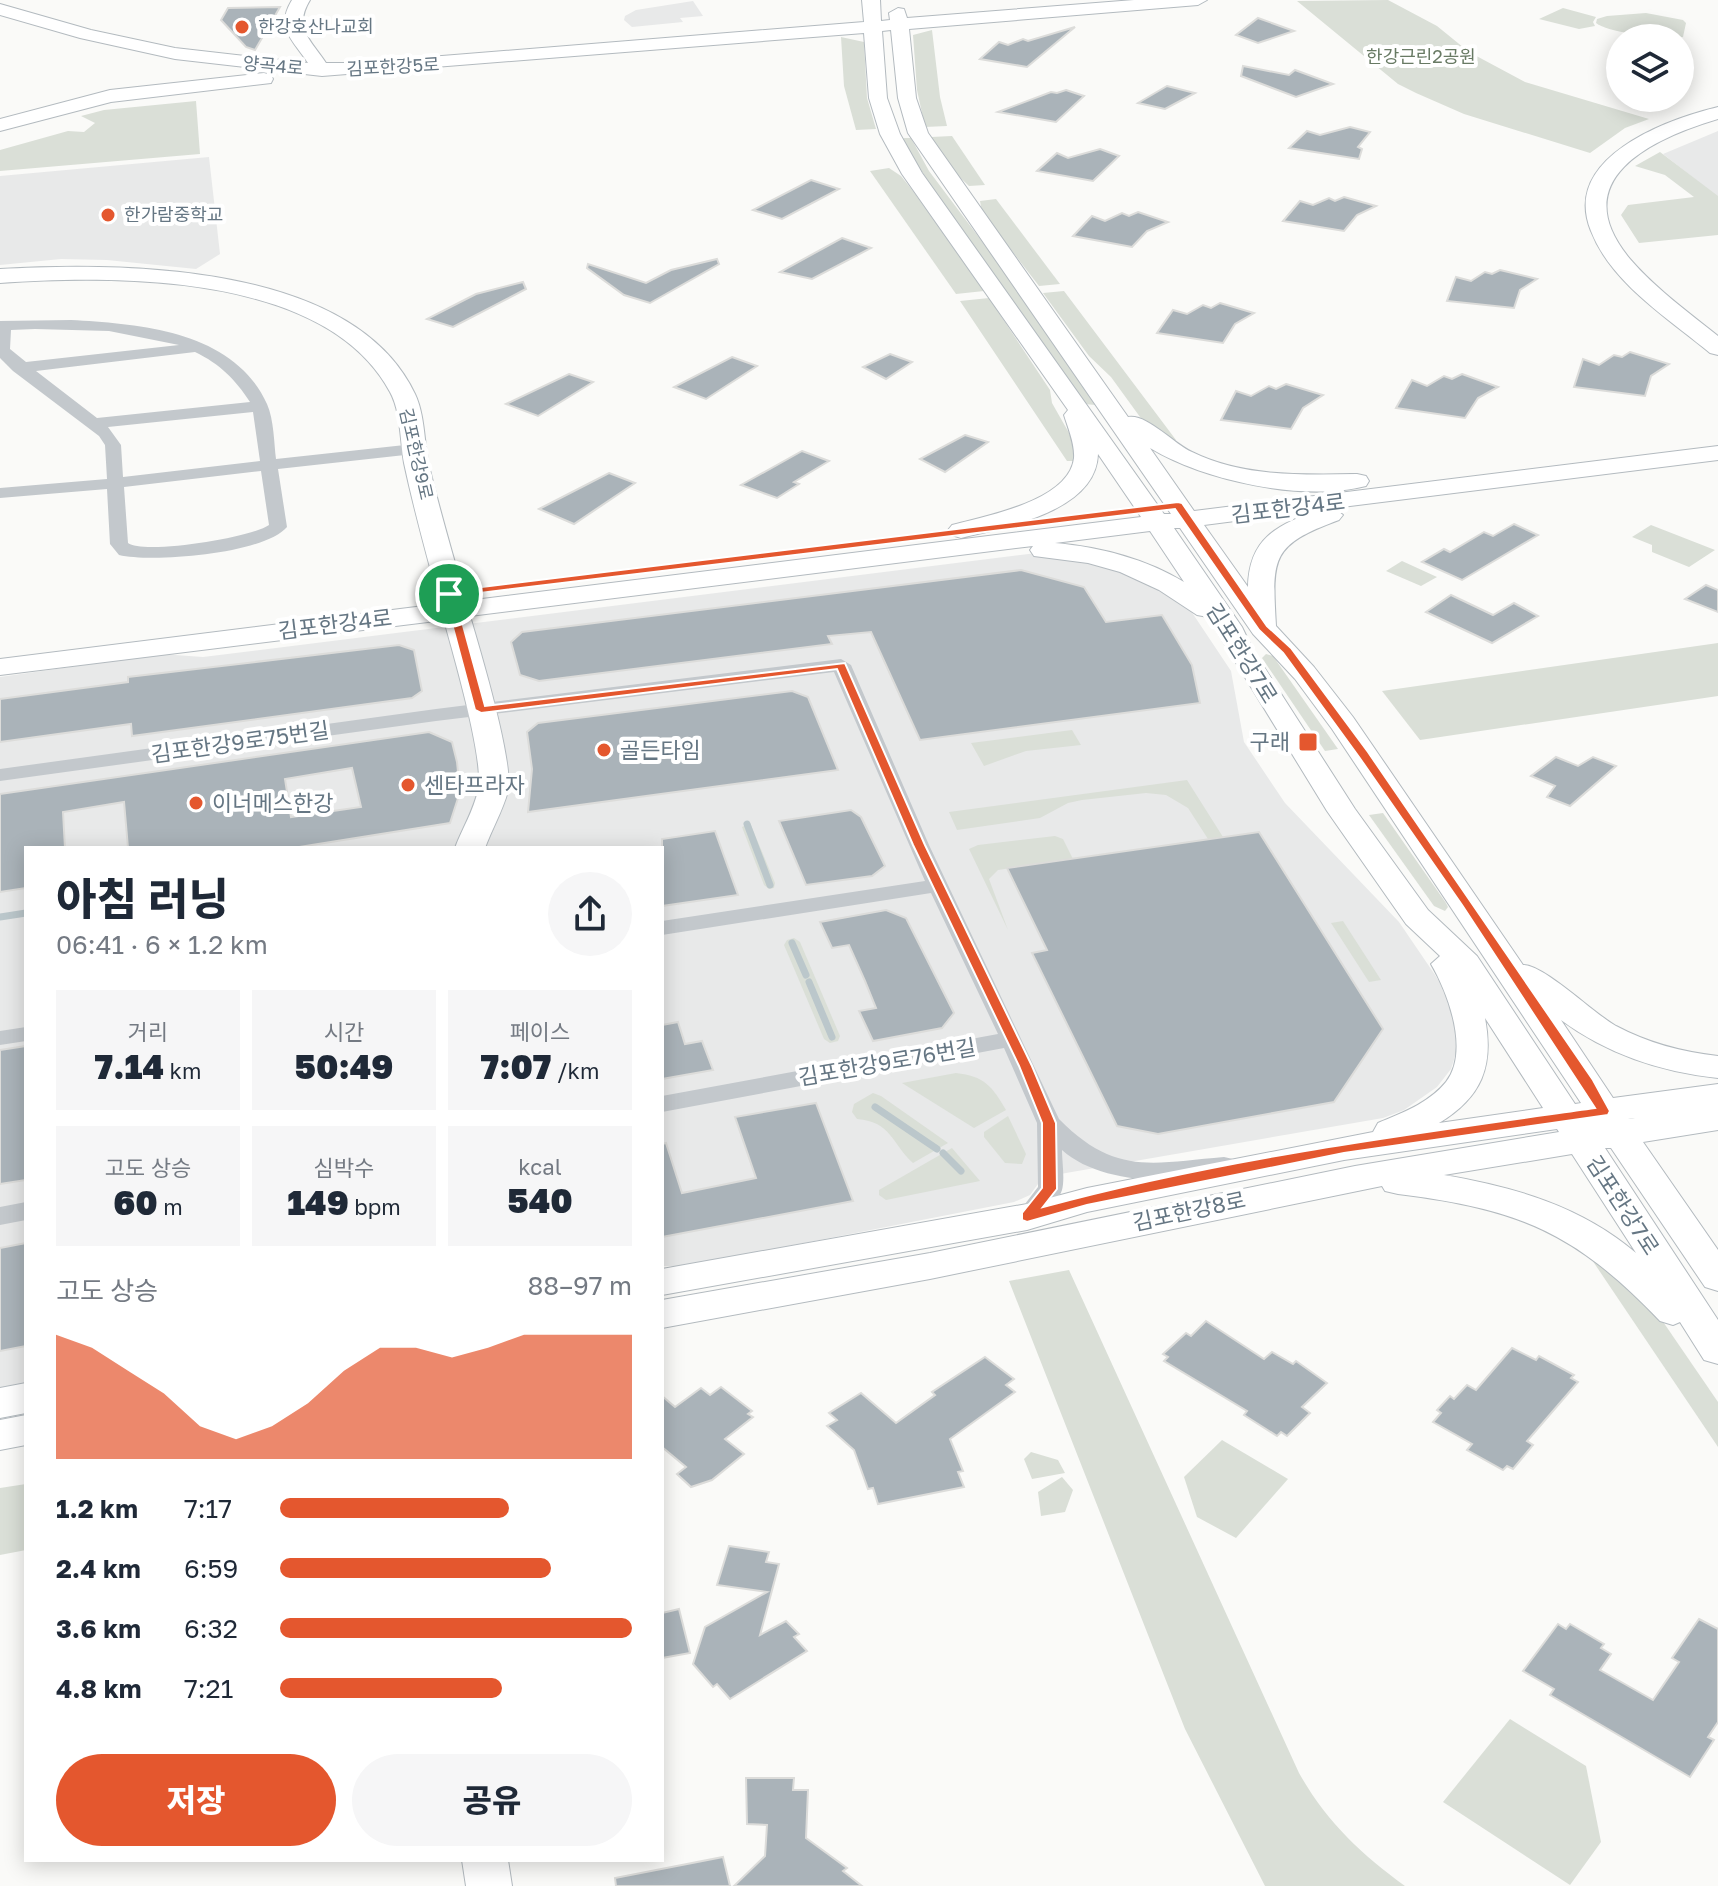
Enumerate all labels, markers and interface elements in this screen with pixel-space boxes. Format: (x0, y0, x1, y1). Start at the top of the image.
place label: 한강호산나교회 (258, 15, 374, 37)
marker: 한강호산나교회 (233, 18, 251, 36)
map controls (1606, 24, 1694, 112)
button: layers (1606, 24, 1694, 112)
park label: 한강근린2공원 (1366, 45, 1476, 67)
street label: 양곡4로 (242, 51, 304, 79)
street label: 김포한강5로 (346, 53, 440, 79)
place label: 한가람중학교 (124, 203, 223, 225)
marker: 한가람중학교 (99, 206, 117, 224)
street label: 김포한강9로 (396, 406, 438, 502)
street label: 김포한강4로 (1229, 487, 1346, 528)
pin (415, 560, 483, 628)
icon: arrive (427, 572, 471, 616)
street label: 김포한강7로 (1201, 598, 1284, 708)
street label: 김포한강4로 (276, 603, 393, 644)
street label: 김포한강9로75번길 (149, 716, 331, 767)
place label: 구래 (1250, 728, 1290, 755)
marker: 구래 (1297, 731, 1319, 753)
place label: 골든타임 (620, 736, 701, 763)
marker: 골든타임 (595, 741, 613, 759)
place label: 센타프라자 (424, 771, 525, 798)
marker: 센타프라자 (399, 776, 417, 794)
place label: 이너메스한강 (212, 789, 333, 816)
marker: 이너메스한강 (187, 794, 205, 812)
text: 아침 러닝 (56, 872, 229, 925)
button: share (548, 872, 632, 956)
text: 06:41 · 6 × 1.2 km (56, 929, 268, 960)
text: 거리 (128, 1018, 168, 1045)
text: 시간 (324, 1018, 364, 1045)
text: 페이스 (510, 1018, 570, 1045)
street label: 김포한강9로76번길 (796, 1033, 978, 1090)
text: 7.14 (95, 1046, 164, 1086)
text: 50:49 (295, 1046, 393, 1086)
text: 7:07 (481, 1046, 551, 1086)
text: km (164, 1057, 201, 1084)
text: /km (551, 1057, 599, 1084)
street label: 김포한강7로 (1581, 1150, 1665, 1259)
text: kcal (518, 1153, 562, 1180)
text: 고도 상승 (105, 1154, 191, 1181)
text: 심박수 (314, 1154, 374, 1181)
text: 540 (507, 1180, 573, 1220)
text: 60 (113, 1182, 158, 1222)
text: 149 (287, 1182, 349, 1222)
street label: 김포한강8로 (1130, 1185, 1248, 1236)
text: m (158, 1193, 183, 1220)
text: bpm (349, 1193, 401, 1220)
text: 88–97 m (527, 1270, 632, 1301)
text: 고도 상승 (56, 1275, 158, 1306)
text: 1.2 km (56, 1493, 138, 1524)
text: 7:17 (184, 1493, 232, 1524)
text: 2.4 km (56, 1553, 141, 1584)
text: 6:59 (184, 1553, 238, 1584)
text: 3.6 km (56, 1613, 141, 1644)
text: 6:32 (184, 1613, 238, 1644)
text: 4.8 km (56, 1673, 142, 1704)
text: 7:21 (184, 1673, 233, 1704)
button: 저장 (56, 1754, 336, 1846)
button: 공유 (352, 1754, 632, 1846)

